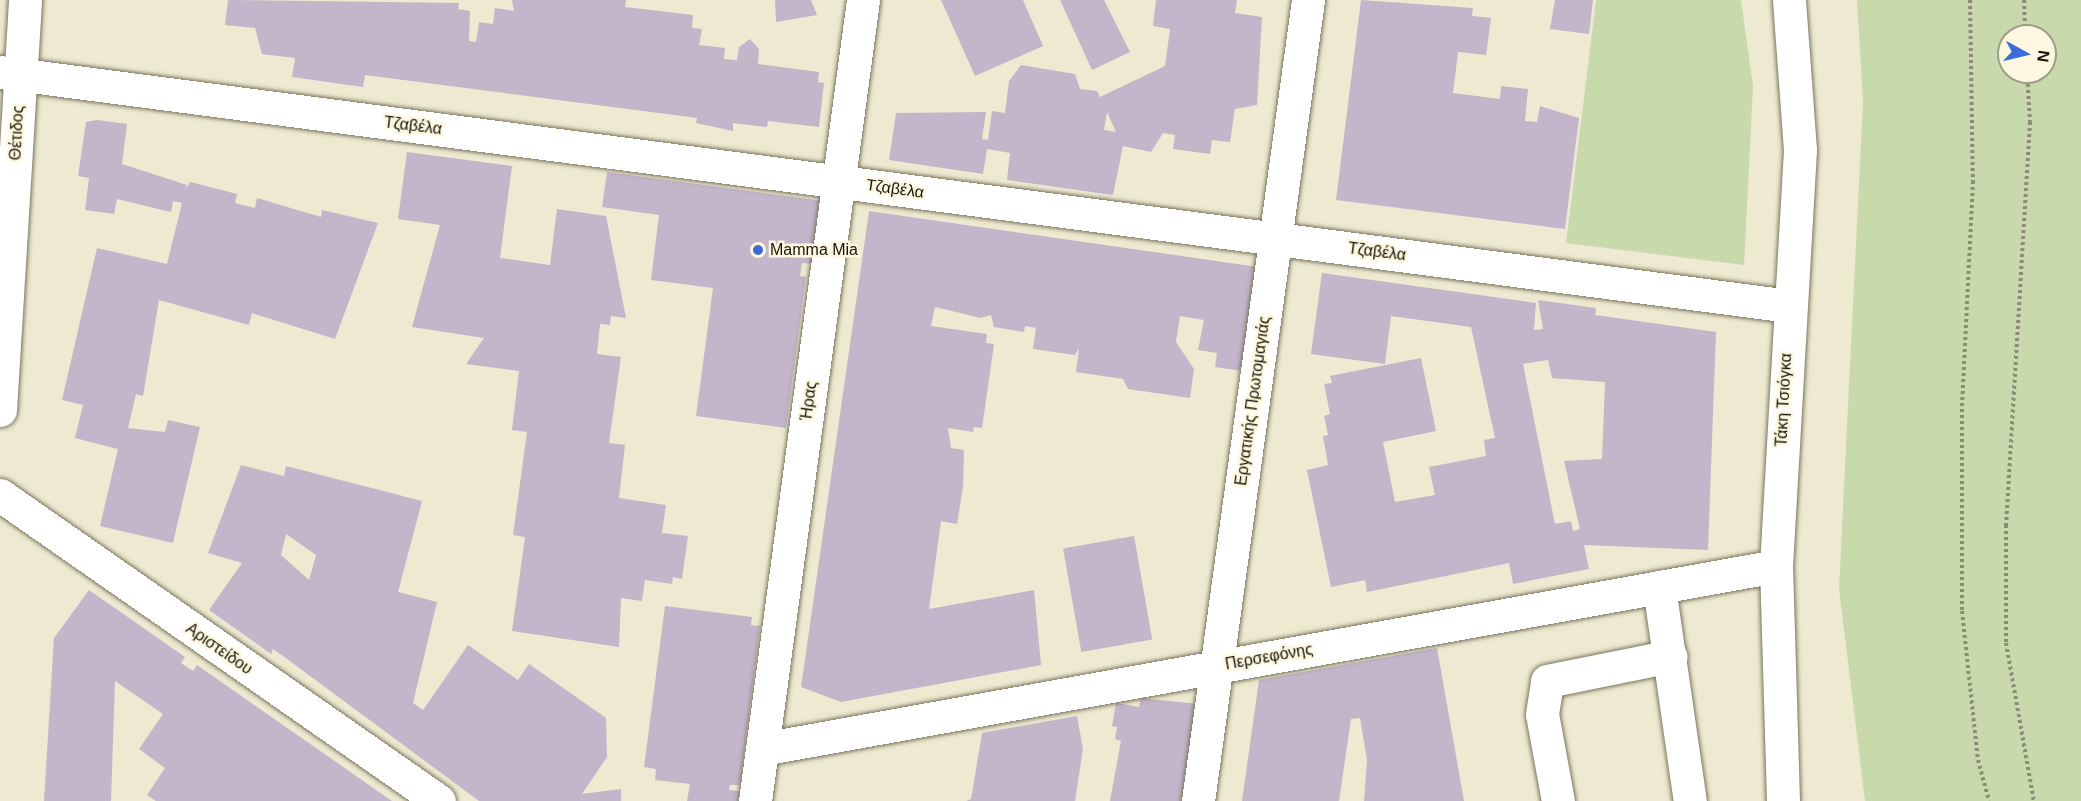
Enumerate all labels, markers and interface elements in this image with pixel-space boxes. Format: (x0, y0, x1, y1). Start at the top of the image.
north arrow (1997, 24, 2057, 84)
text: N (2034, 49, 2053, 63)
street label: Θέτιδος (6, 105, 28, 161)
street label: Τζαβέλα (383, 113, 443, 139)
street label: Τζαβέλα (865, 175, 925, 203)
street label: Τζαβέλα (1347, 239, 1407, 265)
place label: Mamma Mia (770, 240, 858, 260)
marker: Mamma Mia (751, 243, 765, 257)
street label: Εργατικής Πρωτομαγιάς (1232, 315, 1274, 487)
street label: Τάκη Τσιόγκα (1772, 353, 1796, 447)
street label: Ήρας (797, 380, 821, 422)
street label: Αριστείδου (182, 619, 256, 679)
street label: Περσεφόνης (1224, 640, 1314, 674)

